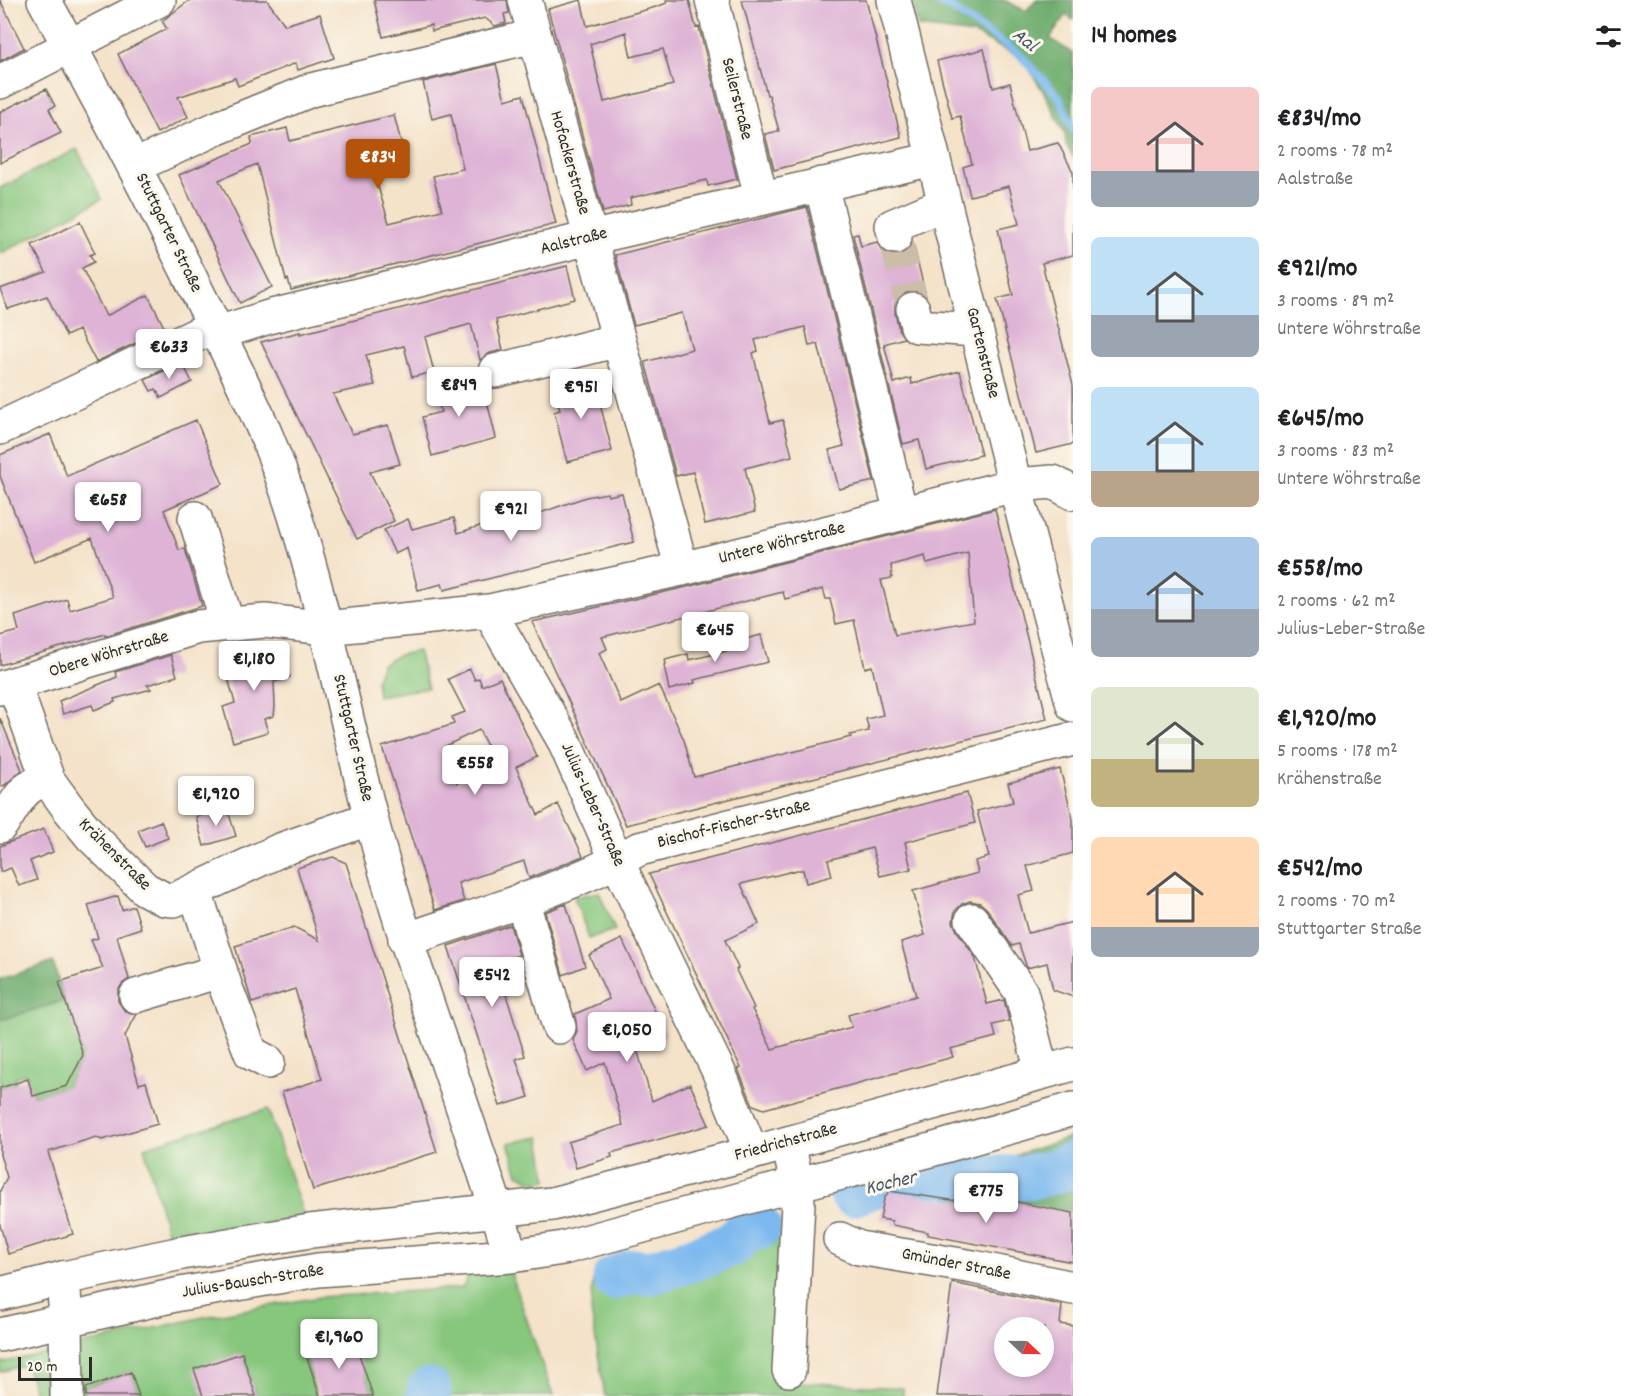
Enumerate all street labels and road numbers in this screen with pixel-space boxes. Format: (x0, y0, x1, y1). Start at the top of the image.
street label: Seilerstraße (714, 55, 758, 143)
street label: Hofackerstraße (542, 108, 596, 218)
street label: Stuttgarter Straße (128, 169, 208, 297)
street label: Aalstraße (538, 222, 610, 262)
street label: Gartenstraße (959, 305, 1005, 401)
street label: Untere Wöhrstraße (716, 516, 848, 572)
street label: Obere Wöhrstraße (46, 625, 172, 685)
street label: Stuttgarter Straße (325, 672, 379, 804)
street label: Julius-Leber-Straße (553, 739, 631, 871)
street label: Bischof-Fischer-Straße (655, 794, 813, 856)
street label: Krähenstraße (72, 813, 156, 897)
street label: Friedrichstraße (732, 1117, 840, 1169)
street label: Gmünder Straße (899, 1242, 1013, 1288)
street label: Julius-Bausch-Straße (180, 1258, 326, 1306)

